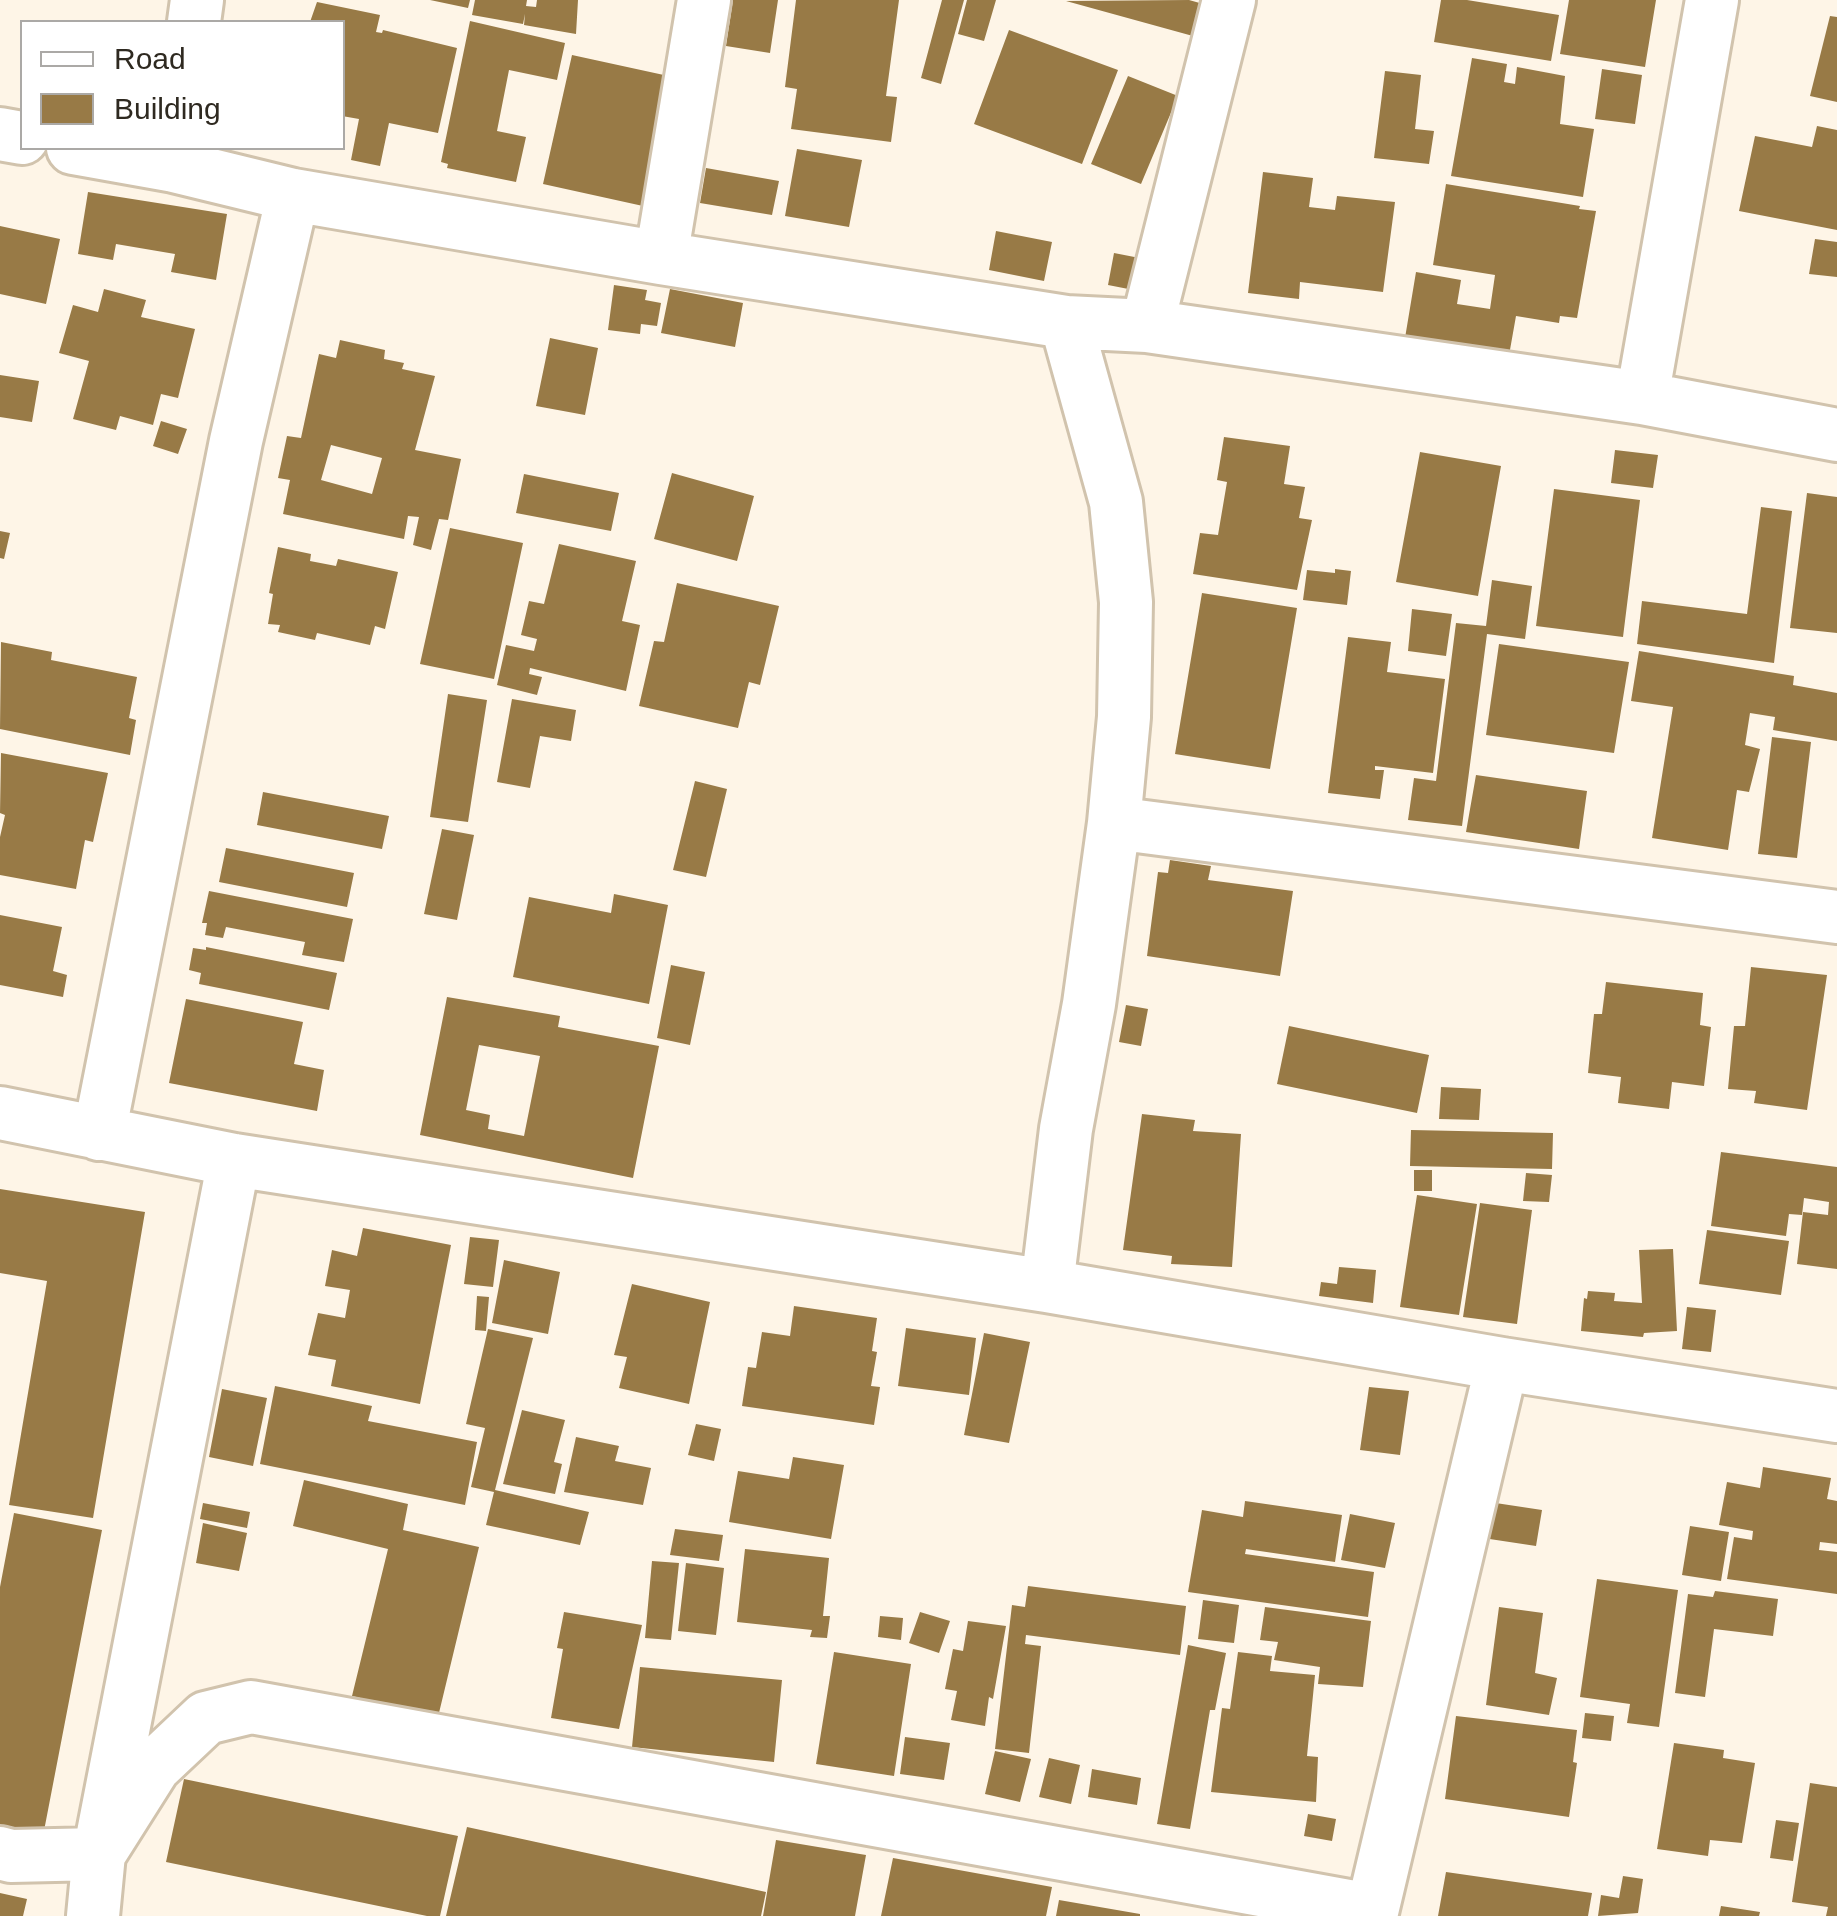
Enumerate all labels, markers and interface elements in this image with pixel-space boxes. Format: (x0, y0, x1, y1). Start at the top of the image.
legend (20, 20, 345, 150)
text: Road (114, 42, 186, 75)
text: Building (114, 92, 221, 125)

